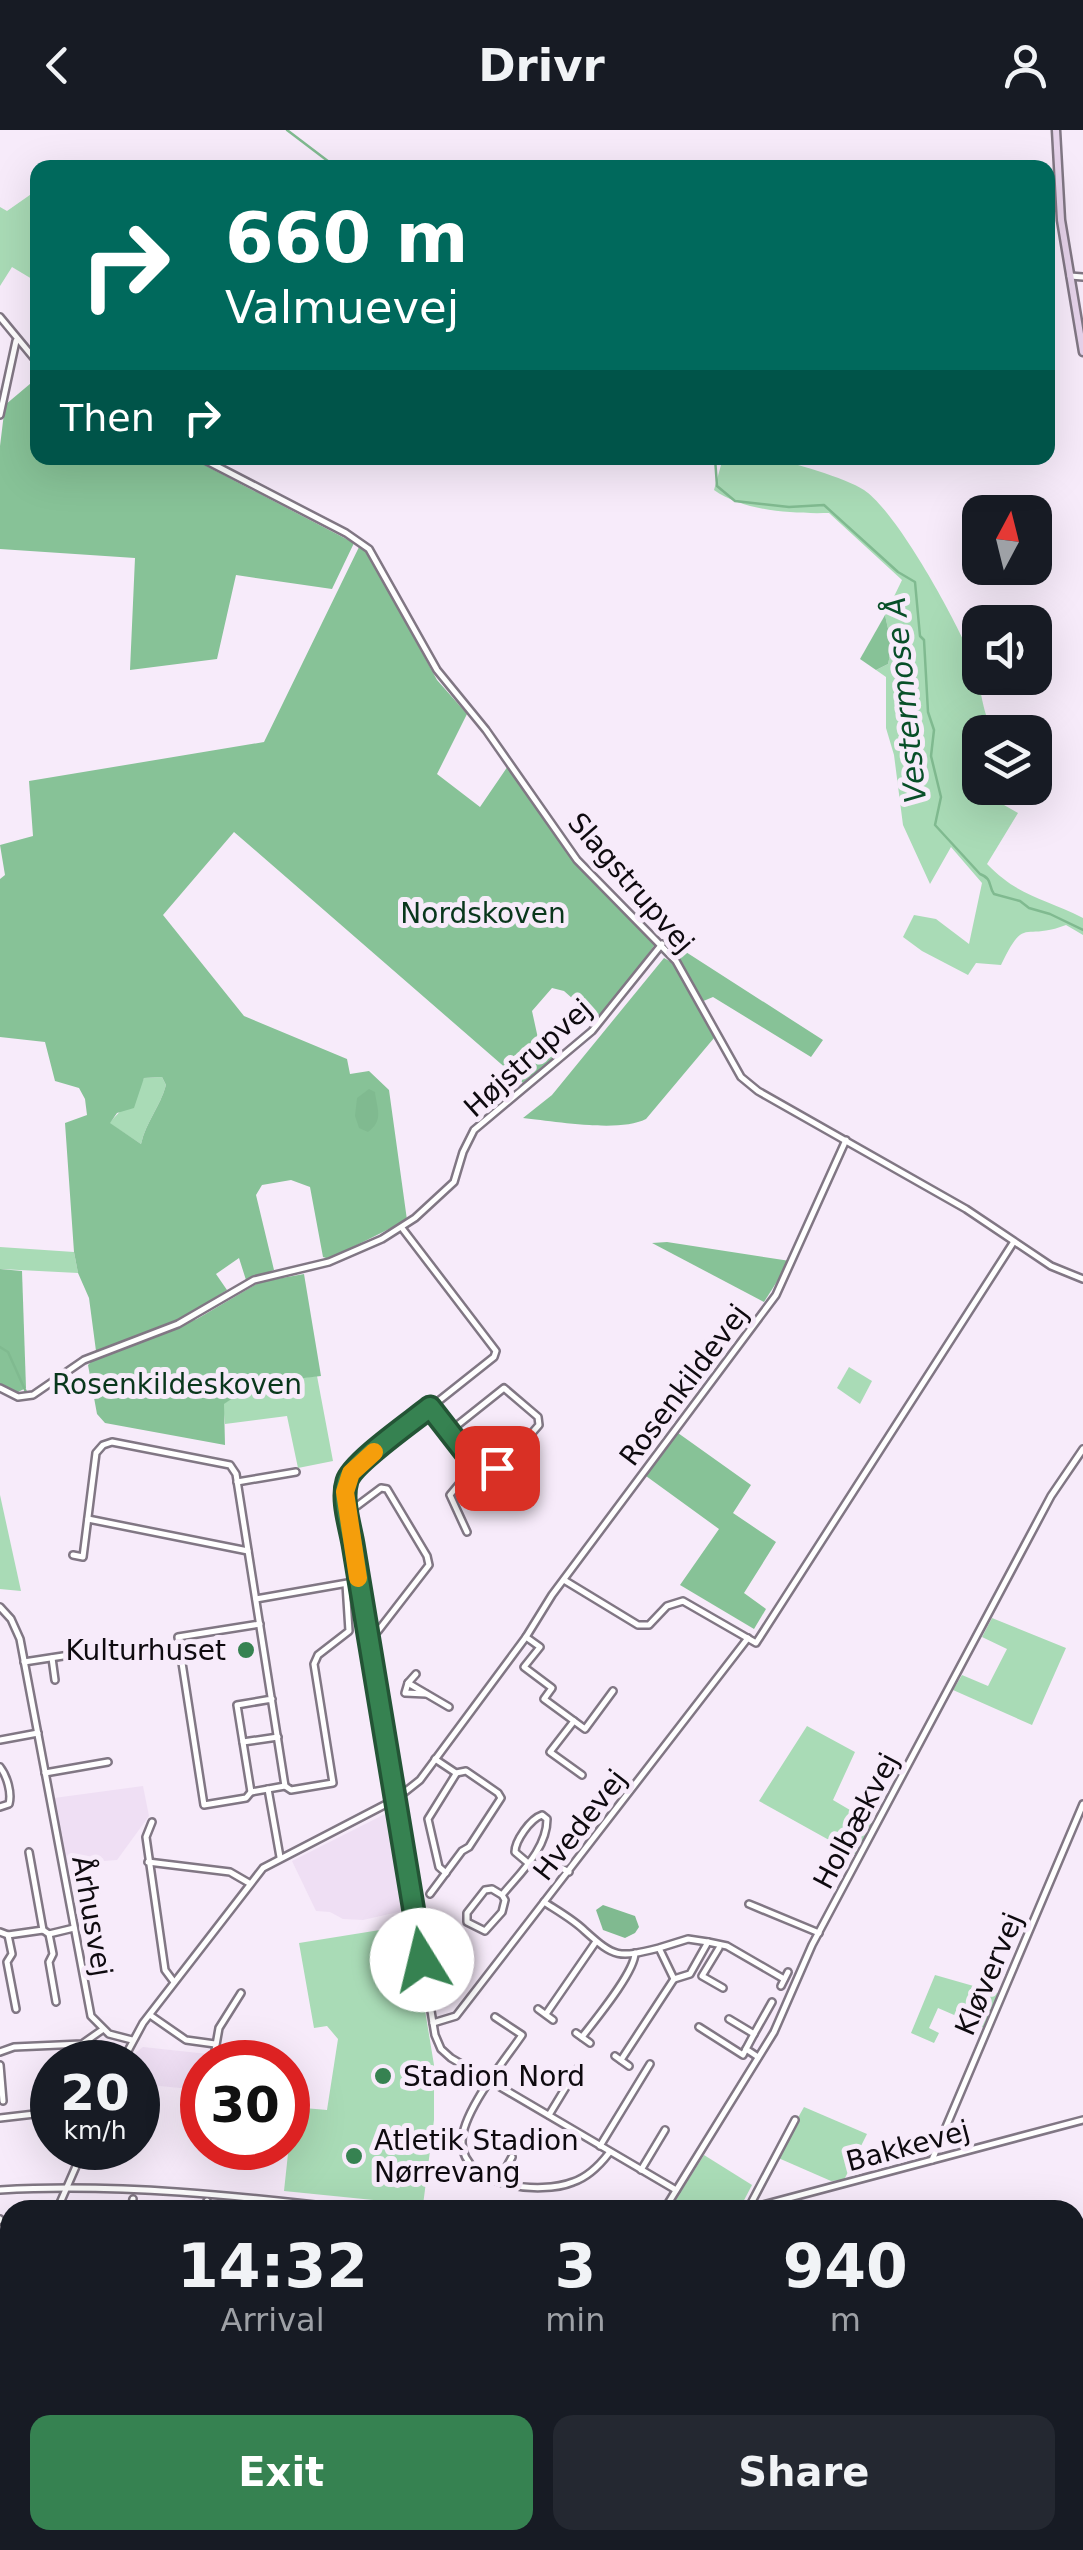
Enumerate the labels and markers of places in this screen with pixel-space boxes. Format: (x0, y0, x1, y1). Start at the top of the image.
pin (455, 1426, 540, 1511)
place label: Kulturhuset (65, 1634, 226, 1667)
marker: Kulturhuset (235, 1639, 257, 1661)
place label: Stadion Nord (403, 2060, 585, 2093)
marker: Stadion Nord (372, 2065, 394, 2087)
place label: Atletik Stadion Nørrevang (374, 2124, 579, 2189)
marker: Atletik Stadion Nørrevang (343, 2145, 365, 2167)

